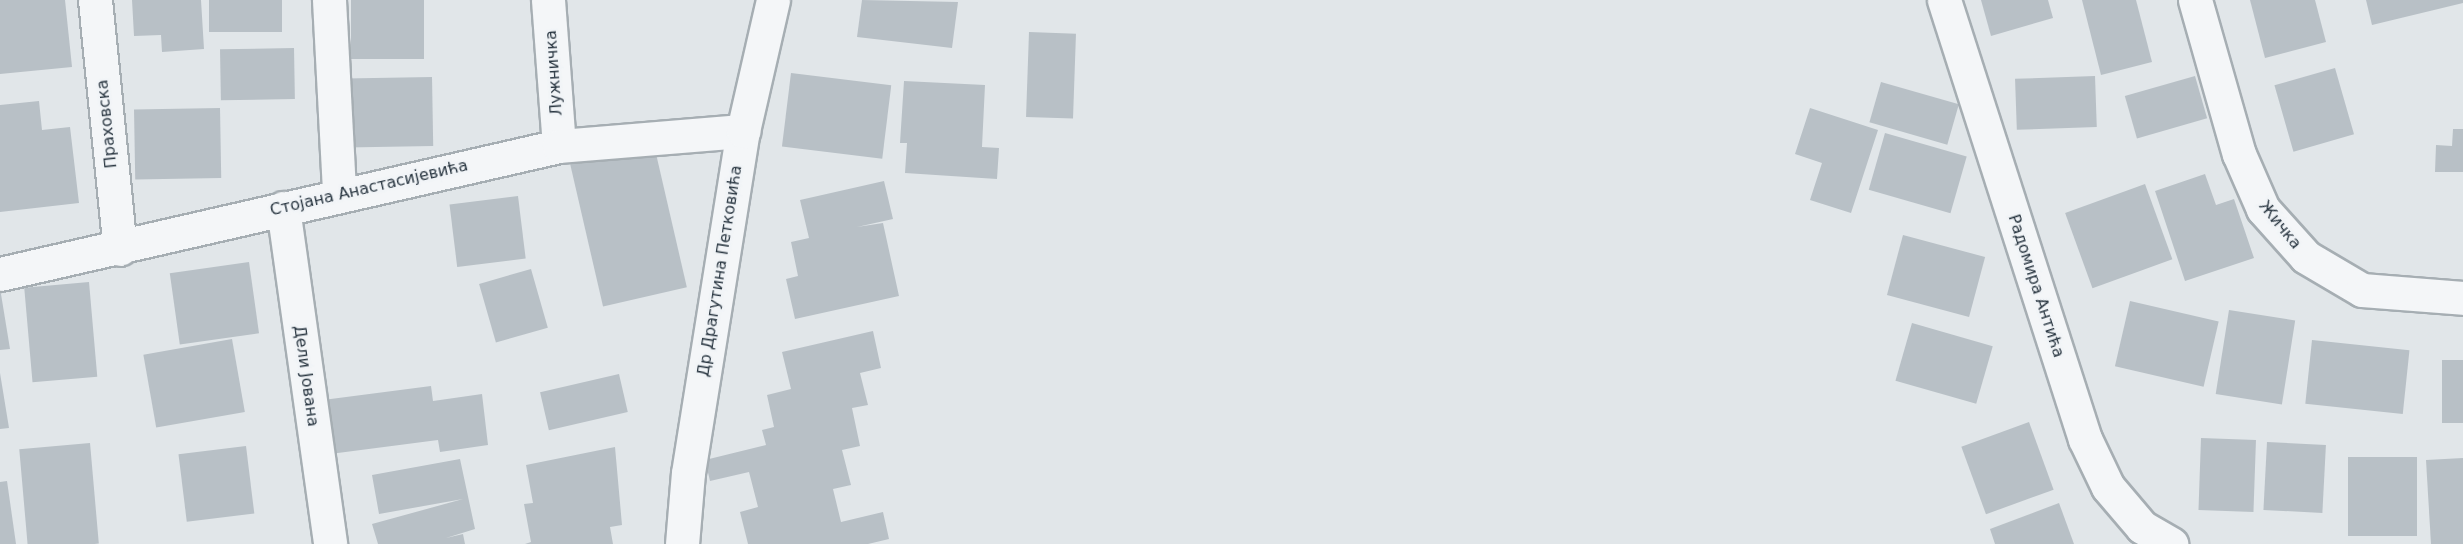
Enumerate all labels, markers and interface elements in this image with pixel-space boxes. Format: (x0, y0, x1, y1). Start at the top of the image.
street label: Лужничка (541, 30, 567, 116)
street label: Праховска (93, 79, 121, 169)
street label: Стојана Анастасијевића (268, 156, 470, 220)
street label: Др Драгутина Петковића (694, 164, 746, 378)
street label: Жичка (2255, 197, 2305, 253)
street label: Радомира Антића (2004, 212, 2068, 360)
street label: Дели Јована (289, 324, 323, 428)

